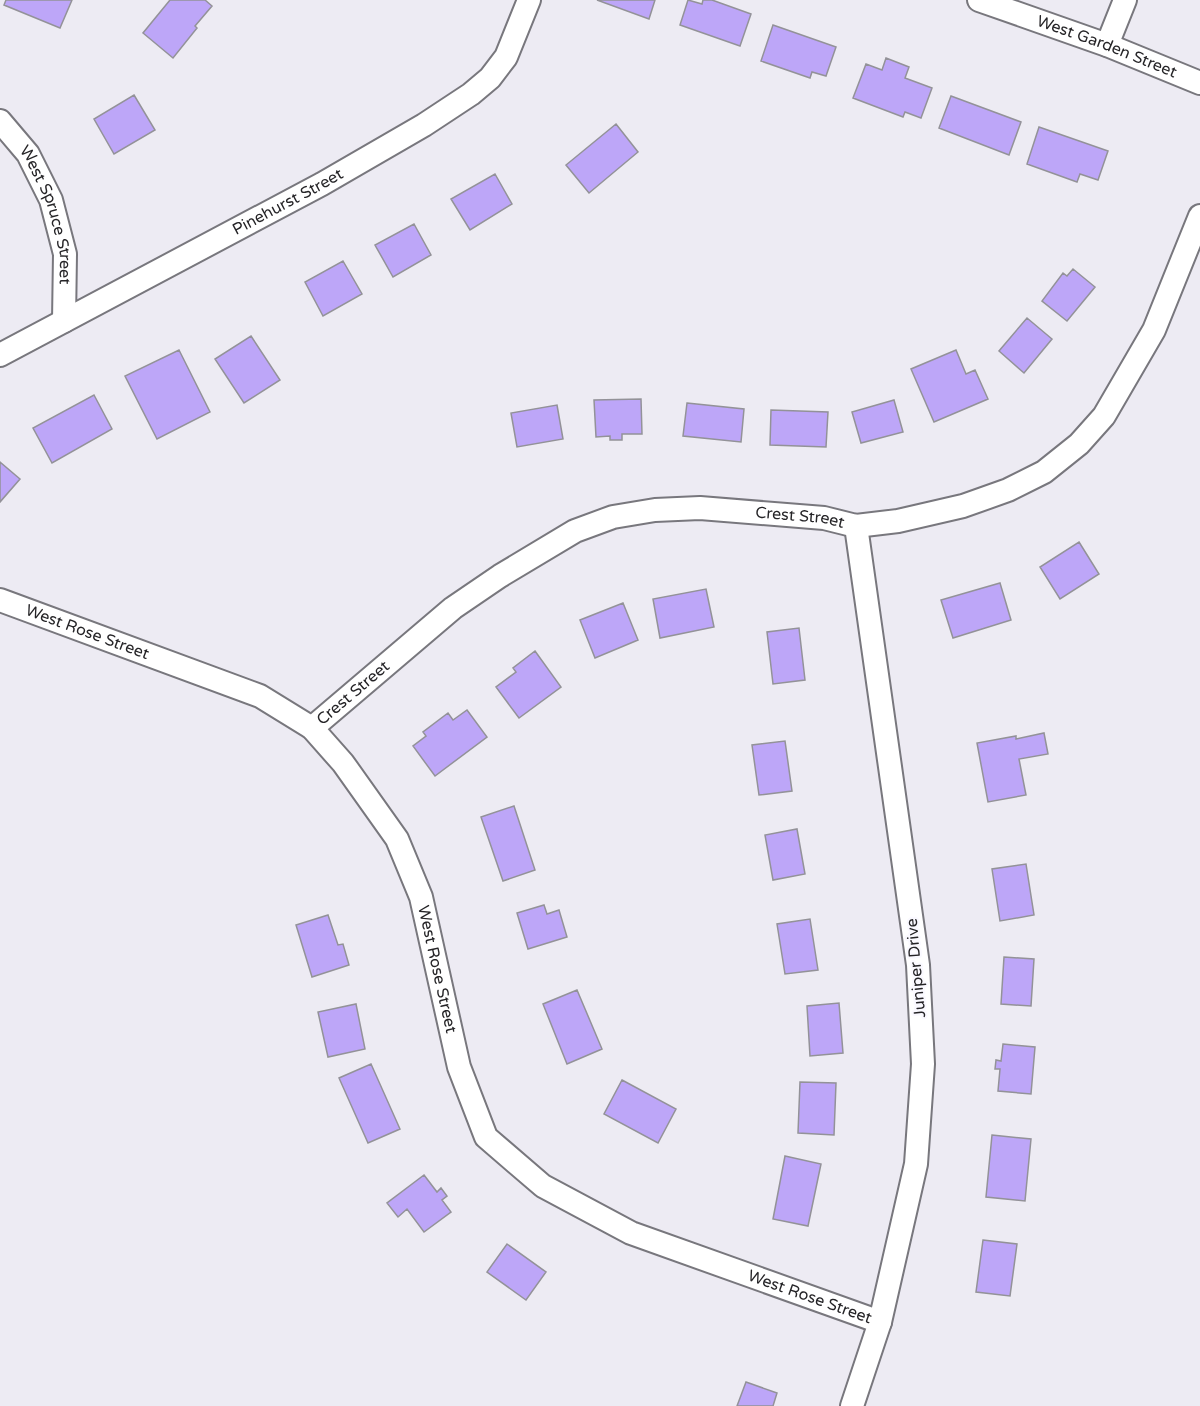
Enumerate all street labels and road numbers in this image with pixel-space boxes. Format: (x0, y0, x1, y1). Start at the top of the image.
street label: West Garden Street (1034, 11, 1180, 82)
street label: West Spruce Street (15, 141, 75, 284)
street label: Pinehurst Street (229, 164, 347, 240)
street label: Crest Street (755, 502, 847, 533)
street label: West Rose Street (23, 600, 152, 664)
street label: Crest Street (312, 656, 394, 730)
street label: West Rose Street (413, 903, 461, 1035)
street label: Juniper Drive (902, 917, 930, 1019)
street label: West Rose Street (745, 1266, 875, 1328)

